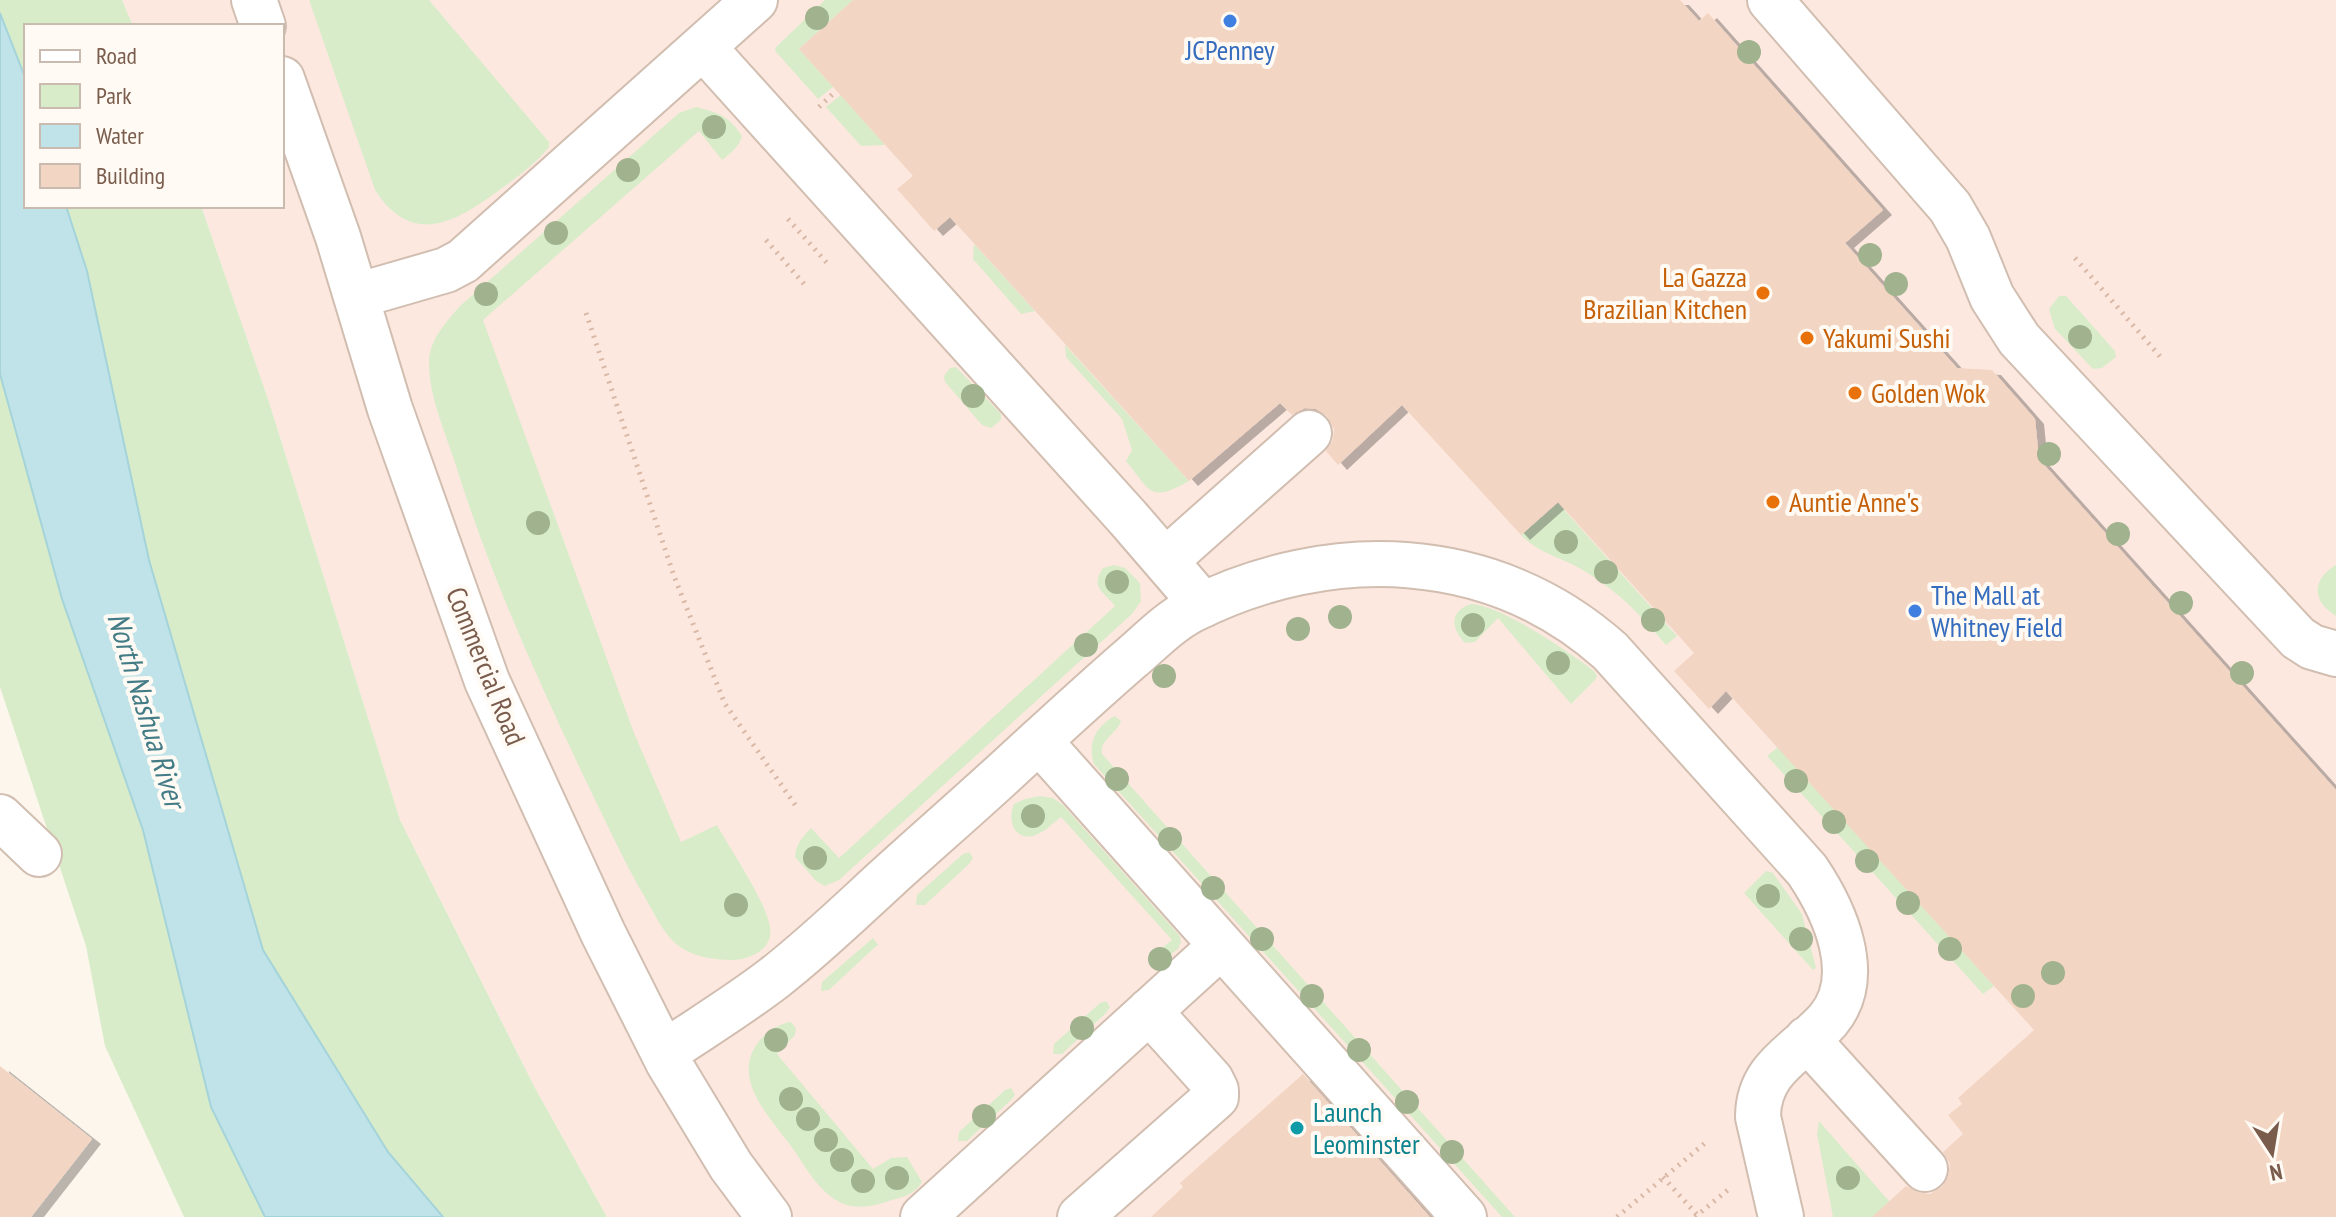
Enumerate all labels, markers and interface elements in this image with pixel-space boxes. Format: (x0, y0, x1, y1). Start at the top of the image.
marker: JCPenney (1221, 12, 1239, 30)
legend (24, 24, 284, 208)
place label: JCPenney (1184, 31, 1275, 68)
text: Road (96, 40, 137, 71)
text: Park (96, 80, 132, 111)
text: Water (96, 120, 144, 151)
text: Building (96, 160, 165, 191)
place label: La Gazza Brazilian Kitchen (1583, 258, 1747, 327)
marker: La Gazza Brazilian Kitchen (1754, 284, 1772, 302)
place label: Yakumi Sushi (1823, 319, 1951, 356)
marker: Yakumi Sushi (1798, 329, 1816, 347)
place label: Golden Wok (1871, 374, 1986, 411)
marker: Golden Wok (1846, 384, 1864, 402)
place label: Auntie Anne's (1789, 483, 1919, 520)
marker: Auntie Anne's (1764, 493, 1782, 511)
place label: The Mall at Whitney Field (1931, 576, 2063, 645)
street label: Commercial Road (438, 581, 535, 750)
marker: The Mall at Whitney Field (1906, 602, 1924, 620)
water label: North Nashua River (99, 607, 197, 815)
place label: Launch Leominster (1313, 1093, 1420, 1162)
north arrow (2232, 1113, 2312, 1193)
marker: Launch Leominster (1288, 1119, 1306, 1137)
text: N (2267, 1158, 2285, 1187)

